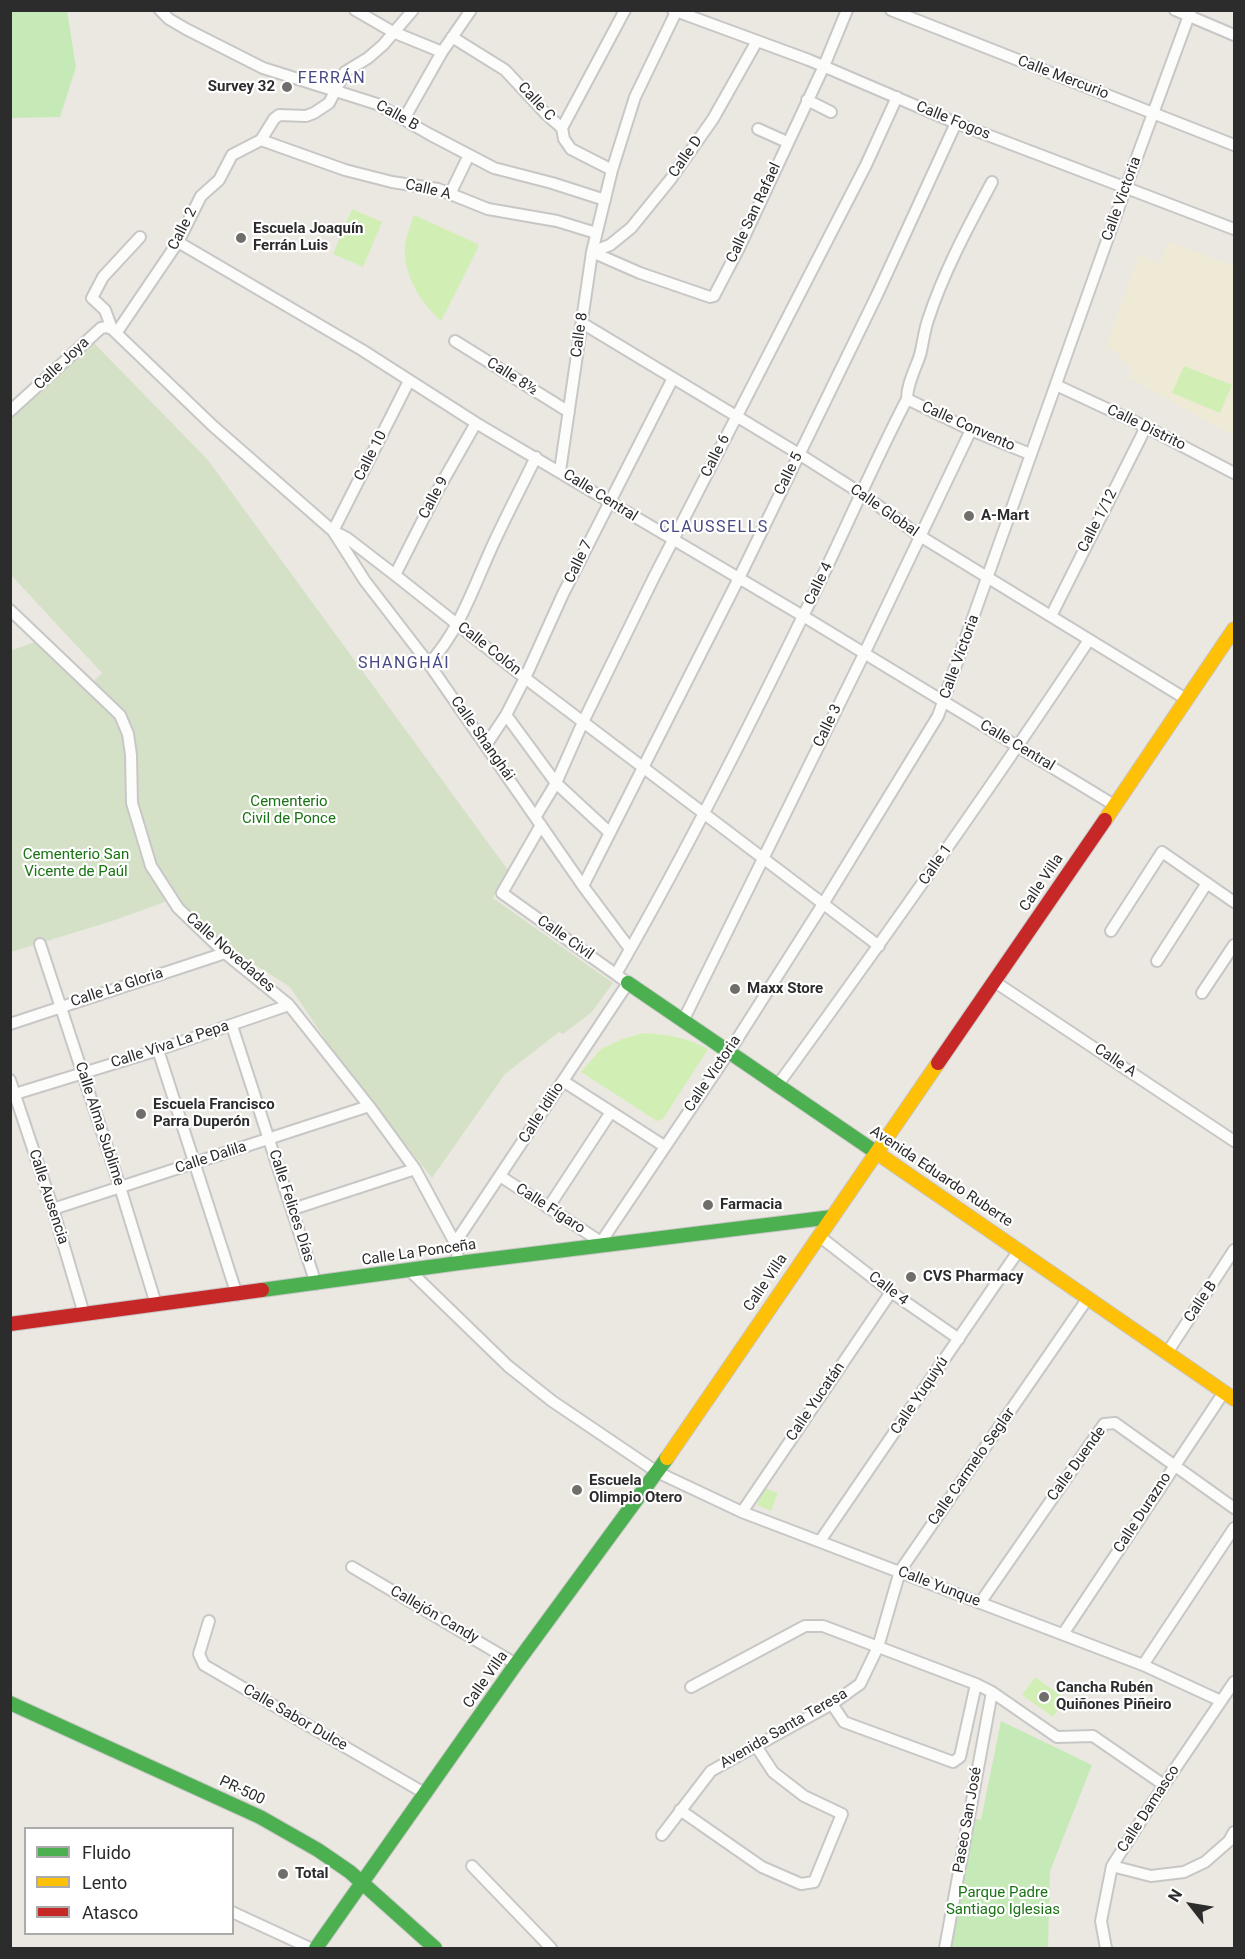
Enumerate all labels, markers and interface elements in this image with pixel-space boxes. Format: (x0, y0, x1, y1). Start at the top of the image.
street label: Calle Mercurio (1015, 52, 1111, 104)
district label: FERRÁN (298, 69, 366, 89)
place label: Survey 32 (208, 78, 275, 96)
street label: Calle C (514, 79, 558, 125)
marker: Survey 32 (280, 80, 294, 94)
street label: Calle B (372, 97, 422, 135)
street label: Calle Fogos (913, 98, 993, 144)
street label: Calle D (665, 133, 707, 181)
street label: Calle Victoria (1098, 155, 1146, 243)
street label: Calle San Rafael (723, 160, 785, 266)
street label: Calle A (403, 176, 453, 204)
street label: Calle 2 (165, 205, 201, 253)
place label: Escuela Joaquín Ferrán Luis (253, 220, 363, 255)
marker: Escuela Joaquín Ferrán Luis (234, 231, 248, 245)
street label: Calle 8 (568, 311, 592, 359)
street label: Calle Joya (31, 334, 93, 394)
street label: Calle 8½ (483, 354, 541, 400)
street label: Calle Convento (919, 398, 1017, 456)
street label: Calle Distrito (1104, 401, 1188, 455)
street label: Calle 10 (351, 428, 391, 484)
street label: Calle 6 (698, 432, 734, 480)
street label: Calle 5 (771, 450, 807, 498)
street label: Calle Central (559, 466, 641, 526)
street label: Calle 9 (415, 474, 453, 522)
street label: Calle Global (846, 481, 922, 541)
street label: Calle 1/12 (1074, 486, 1122, 556)
place label: A-Mart (981, 507, 1029, 525)
marker: A-Mart (962, 509, 976, 523)
district label: CLAUSSELLS (659, 518, 769, 538)
street label: Calle 7 (561, 538, 597, 586)
street label: Calle 4 (801, 560, 837, 608)
street label: Calle Victoria (936, 613, 984, 701)
street label: Calle Colón (454, 619, 524, 679)
district label: SHANGHÁI (358, 654, 450, 674)
street label: Calle Shanghái (446, 693, 518, 785)
street label: Calle 3 (810, 702, 846, 750)
street label: Calle Central (976, 717, 1058, 775)
park label: Cementerio Civil de Ponce (242, 793, 336, 828)
street label: Calle 1 (916, 841, 956, 889)
park label: Cementerio San Vicente de Paúl (23, 846, 129, 881)
street label: Calle Villa (1016, 851, 1068, 915)
street label: Calle Novedades (182, 909, 278, 997)
street label: Calle Civil (533, 912, 597, 964)
street label: Calle La Gloria (68, 965, 166, 1011)
place label: Maxx Store (747, 980, 823, 998)
marker: Maxx Store (728, 982, 742, 996)
street label: Calle Viva La Pepa (109, 1017, 231, 1073)
street label: Calle Victoria (681, 1032, 745, 1116)
street label: Calle A (1091, 1040, 1139, 1082)
street label: Calle Alma Sublime (70, 1060, 128, 1188)
street label: Calle Idilio (516, 1079, 568, 1147)
place label: Escuela Francisco Parra Duperón (153, 1096, 275, 1131)
marker: Escuela Francisco Parra Duperón (134, 1107, 148, 1121)
street label: Avenida Eduardo Ruberte (866, 1123, 1016, 1231)
street label: Calle Dalila (173, 1138, 249, 1178)
street label: Calle Ausencia (24, 1147, 72, 1247)
street label: Calle Felices Días (264, 1148, 318, 1264)
street label: Calle Fígaro (512, 1180, 588, 1238)
place label: Farmacia (720, 1196, 782, 1214)
marker: Farmacia (701, 1198, 715, 1212)
street label: Calle La Ponceña (361, 1236, 477, 1270)
street label: Calle Villa (740, 1251, 792, 1315)
street label: Calle 4 (864, 1268, 912, 1310)
place label: CVS Pharmacy (923, 1268, 1024, 1286)
marker: CVS Pharmacy (904, 1270, 918, 1284)
street label: Calle B (1181, 1278, 1221, 1326)
street label: Calle Yuquiyú (887, 1354, 953, 1438)
street label: Calle Yucatán (783, 1359, 849, 1445)
street label: Calle Carmelo Seglar (925, 1405, 1019, 1529)
street label: Calle Duende (1044, 1423, 1110, 1505)
street label: Calle Durazno (1110, 1469, 1176, 1557)
place label: Escuela Olimpio Otero (589, 1472, 682, 1507)
marker: Escuela Olimpio Otero (570, 1483, 584, 1497)
street label: Calle Yunque (895, 1563, 983, 1611)
street label: Callejón Candy (387, 1582, 481, 1648)
street label: Calle Villa (460, 1648, 512, 1712)
place label: Cancha Rubén Quiñones Piñeiro (1056, 1679, 1171, 1714)
street label: Calle Sabor Dulce (240, 1681, 350, 1755)
street label: Avenida Santa Teresa (717, 1685, 851, 1773)
marker: Cancha Rubén Quiñones Piñeiro (1037, 1690, 1051, 1704)
street label: Calle Damasco (1114, 1762, 1184, 1856)
street label: Paseo San José (950, 1766, 986, 1874)
street label: PR-500 (216, 1773, 268, 1809)
legend (24, 1827, 234, 1935)
text: Fluido (82, 1842, 131, 1863)
place label: Total (295, 1865, 329, 1883)
marker: Total (276, 1867, 290, 1881)
text: Lento (82, 1872, 127, 1893)
north arrow (1161, 1875, 1221, 1935)
park label: Parque Padre Santiago Iglesias (946, 1884, 1060, 1919)
text: N (1164, 1886, 1186, 1905)
text: Atasco (82, 1902, 138, 1923)

